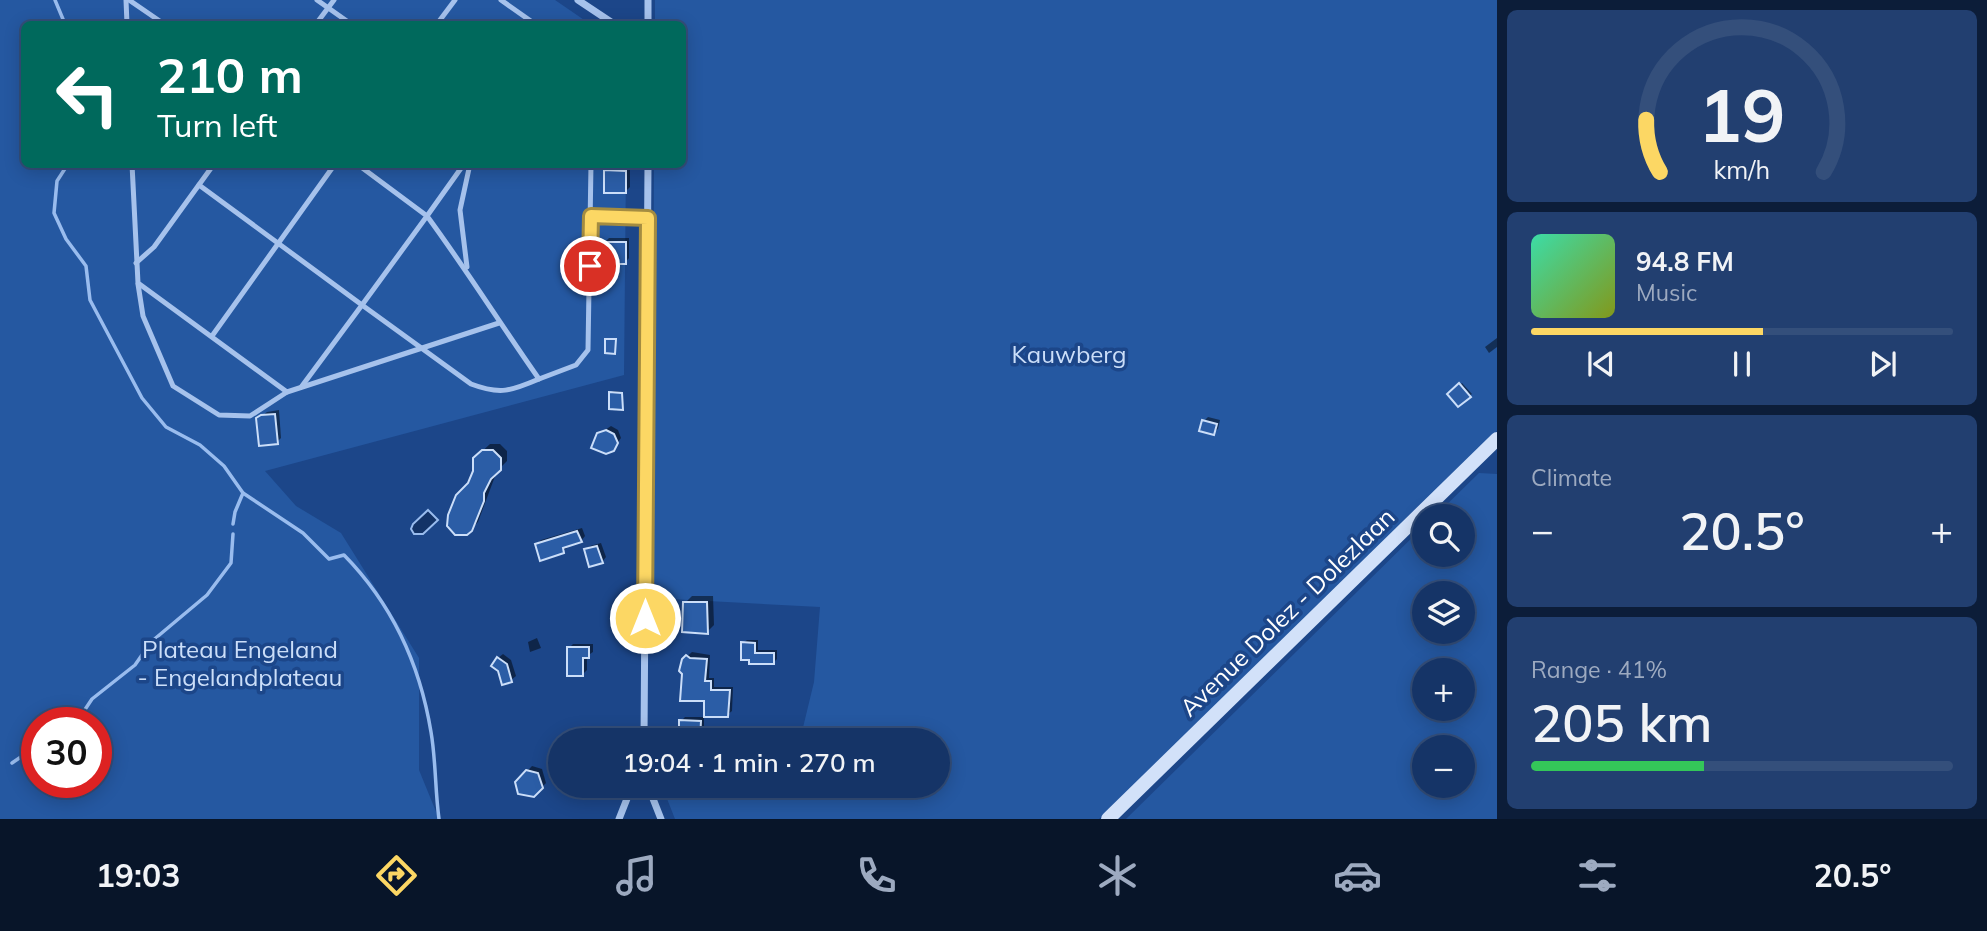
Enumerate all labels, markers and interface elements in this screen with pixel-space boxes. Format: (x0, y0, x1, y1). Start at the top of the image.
text: 210 m (157, 44, 303, 105)
icon: left (42, 49, 133, 140)
text: 19 (1698, 70, 1786, 161)
text: Turn left (157, 105, 277, 145)
text: km/h (1714, 154, 1770, 185)
pin (560, 236, 620, 296)
text: 94.8 FM (1636, 245, 1734, 278)
icon: arrive (571, 247, 609, 285)
text: Music (1636, 278, 1697, 307)
park label: Kauwberg (1012, 339, 1126, 369)
icon: previous (1582, 345, 1620, 383)
icon: pause (1723, 345, 1761, 383)
icon: next (1864, 345, 1902, 383)
text: Climate (1531, 463, 1612, 492)
text: 20.5° (1679, 498, 1805, 563)
street label: Avenue Dolez - Dolezlaan (1173, 502, 1401, 722)
map controls (1412, 504, 1475, 798)
button: search (1412, 504, 1475, 567)
text: − (1531, 506, 1554, 554)
text: + (1930, 506, 1953, 554)
position arrow (608, 581, 682, 655)
button: layers (1412, 581, 1475, 644)
park label: Plateau Engeland - Engelandplateau (138, 634, 342, 692)
text: Range · 41% (1531, 655, 1667, 684)
button: + (1412, 658, 1475, 721)
text: 205 km (1531, 690, 1712, 755)
speed limit sign: 30 (21, 707, 112, 798)
button: − (1412, 735, 1475, 798)
text: 19:04 · 1 min · 270 m (622, 746, 876, 779)
icon: directions (372, 851, 421, 900)
icon: music (612, 851, 661, 900)
icon: phone (852, 851, 901, 900)
icon: climate (1093, 851, 1142, 900)
icon: car (1333, 851, 1382, 900)
icon: filters (1573, 851, 1622, 900)
text: 19:03 (96, 855, 180, 895)
text: 20.5° (1814, 855, 1891, 895)

